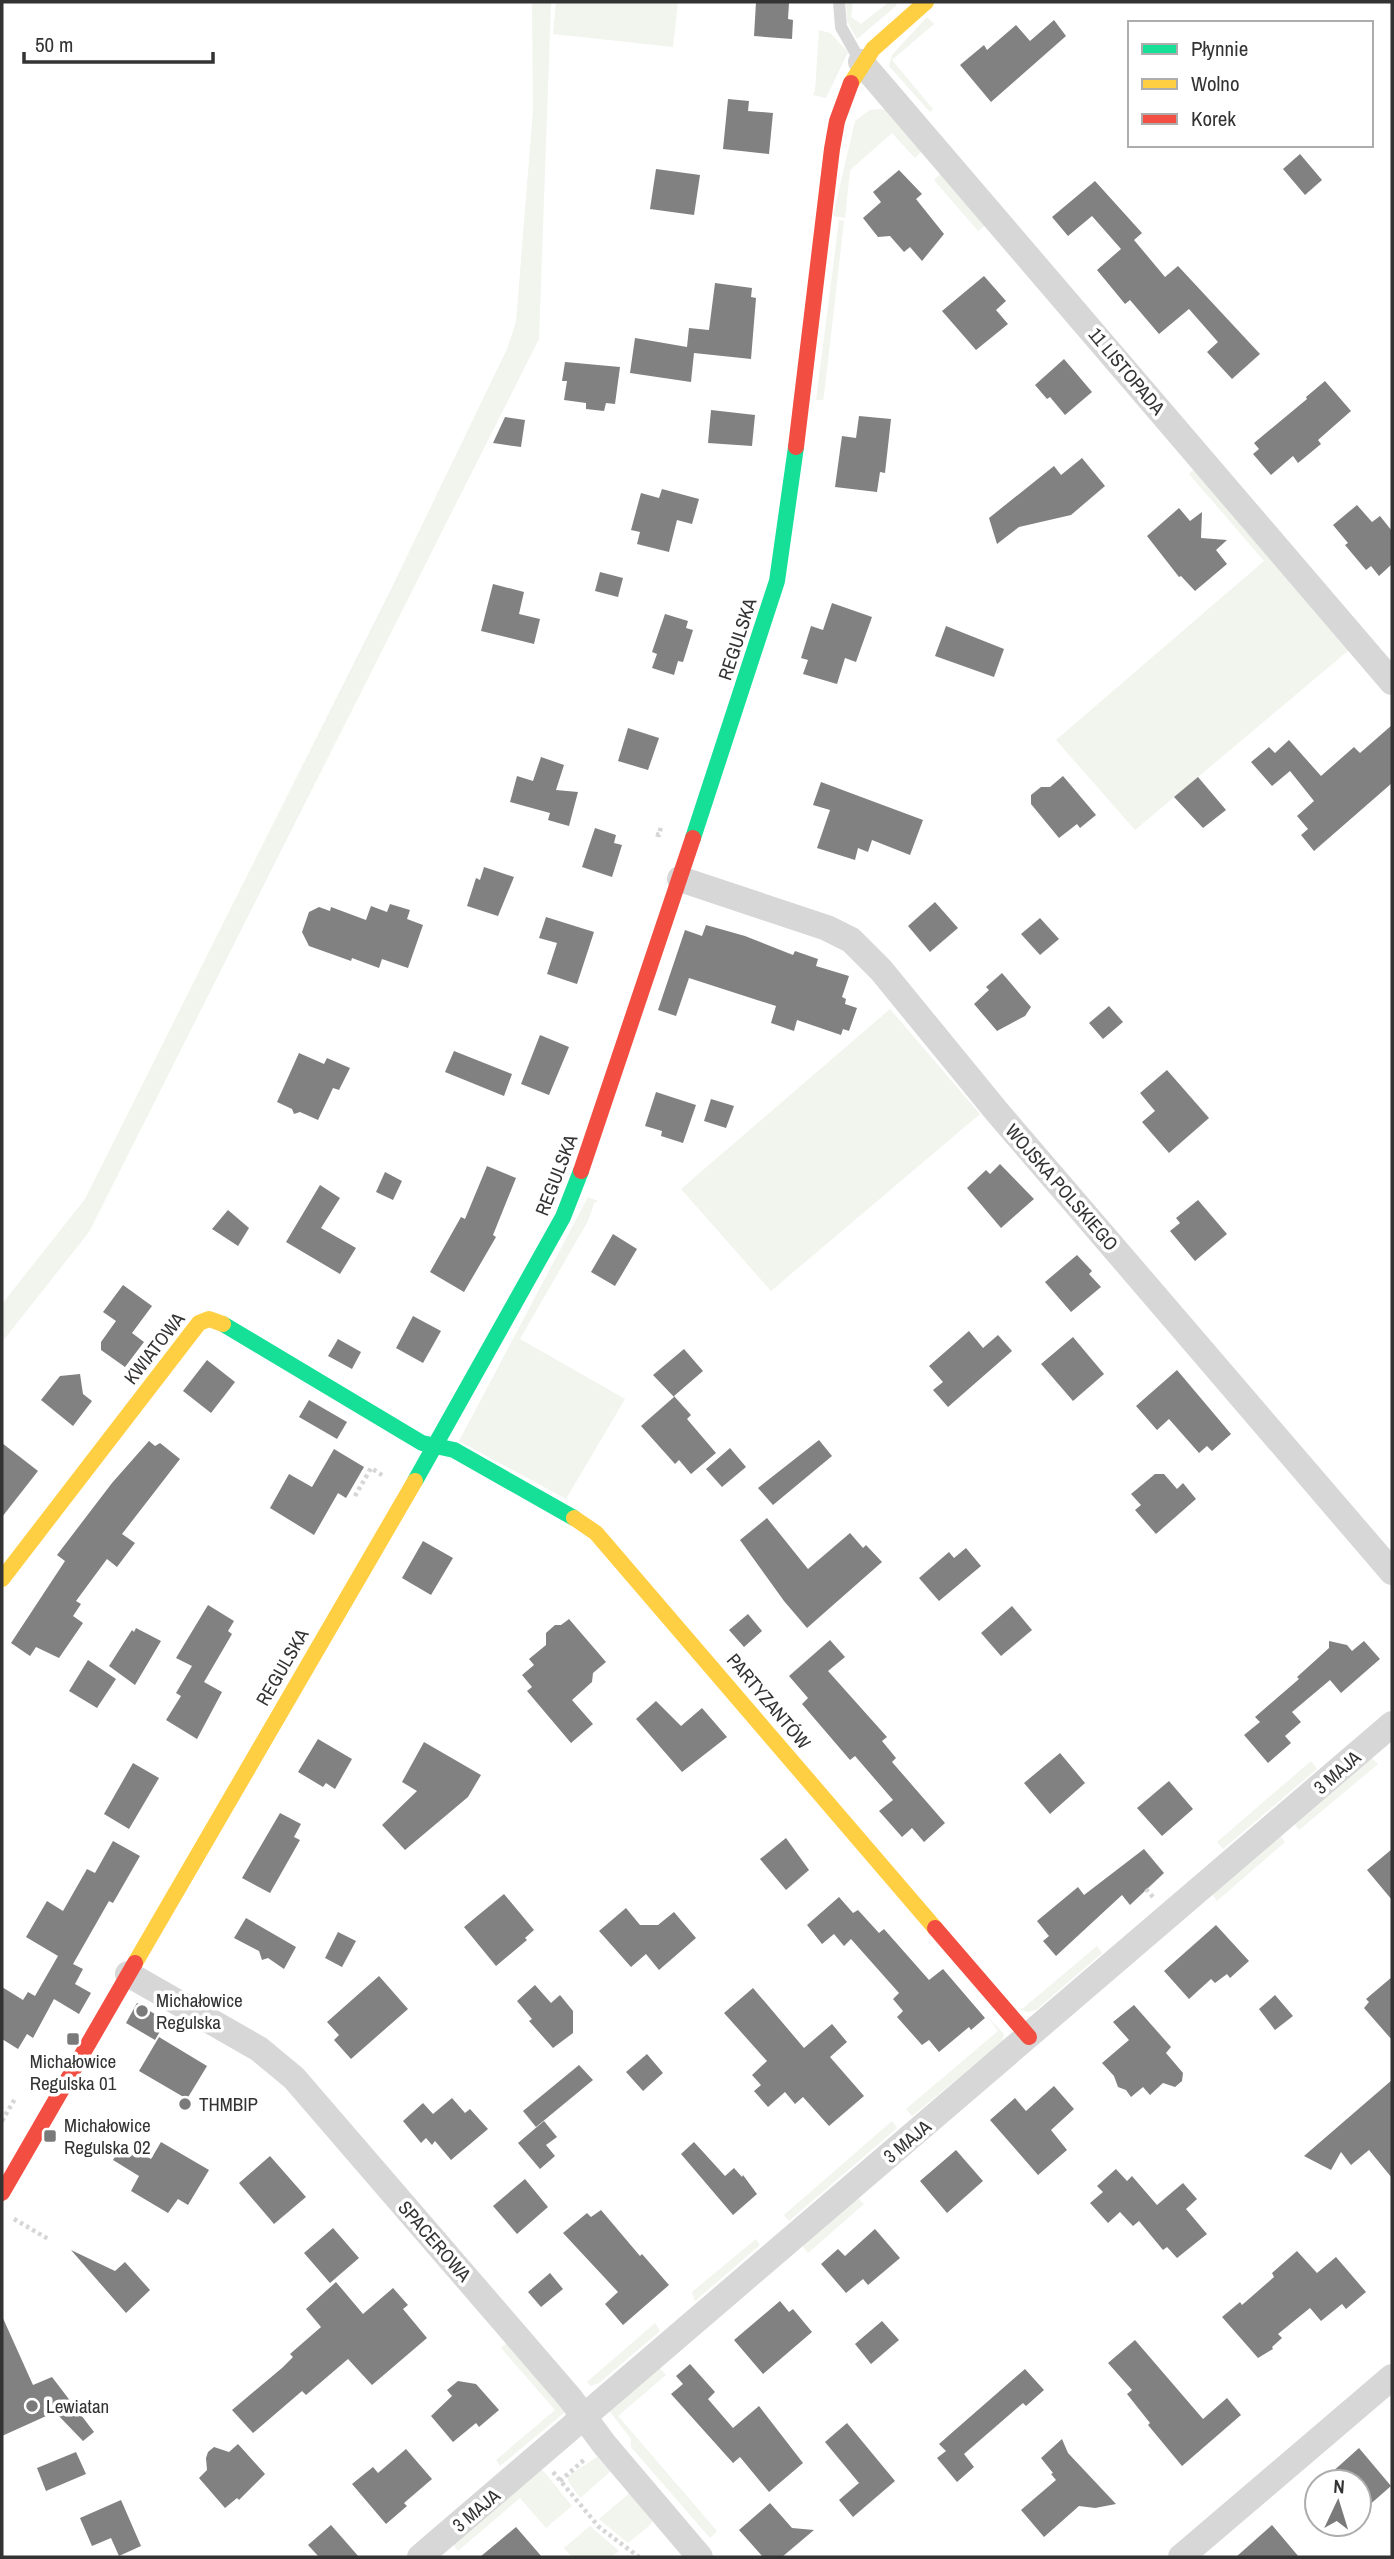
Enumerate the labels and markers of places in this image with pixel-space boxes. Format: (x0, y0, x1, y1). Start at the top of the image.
place label: Michałowice Regulska (156, 1987, 243, 2035)
marker: Michałowice Regulska (134, 2003, 150, 2019)
marker: Michałowice Regulska 01 (65, 2031, 81, 2047)
place label: Michałowice Regulska 01 (30, 2048, 117, 2096)
place label: THMBIP (199, 2091, 258, 2117)
marker: THMBIP (177, 2096, 193, 2112)
place label: Michałowice Regulska 02 (64, 2112, 151, 2160)
marker: Michałowice Regulska 02 (42, 2128, 58, 2144)
place label: Lewiatan (46, 2393, 109, 2419)
marker: Lewiatan (24, 2398, 40, 2414)

